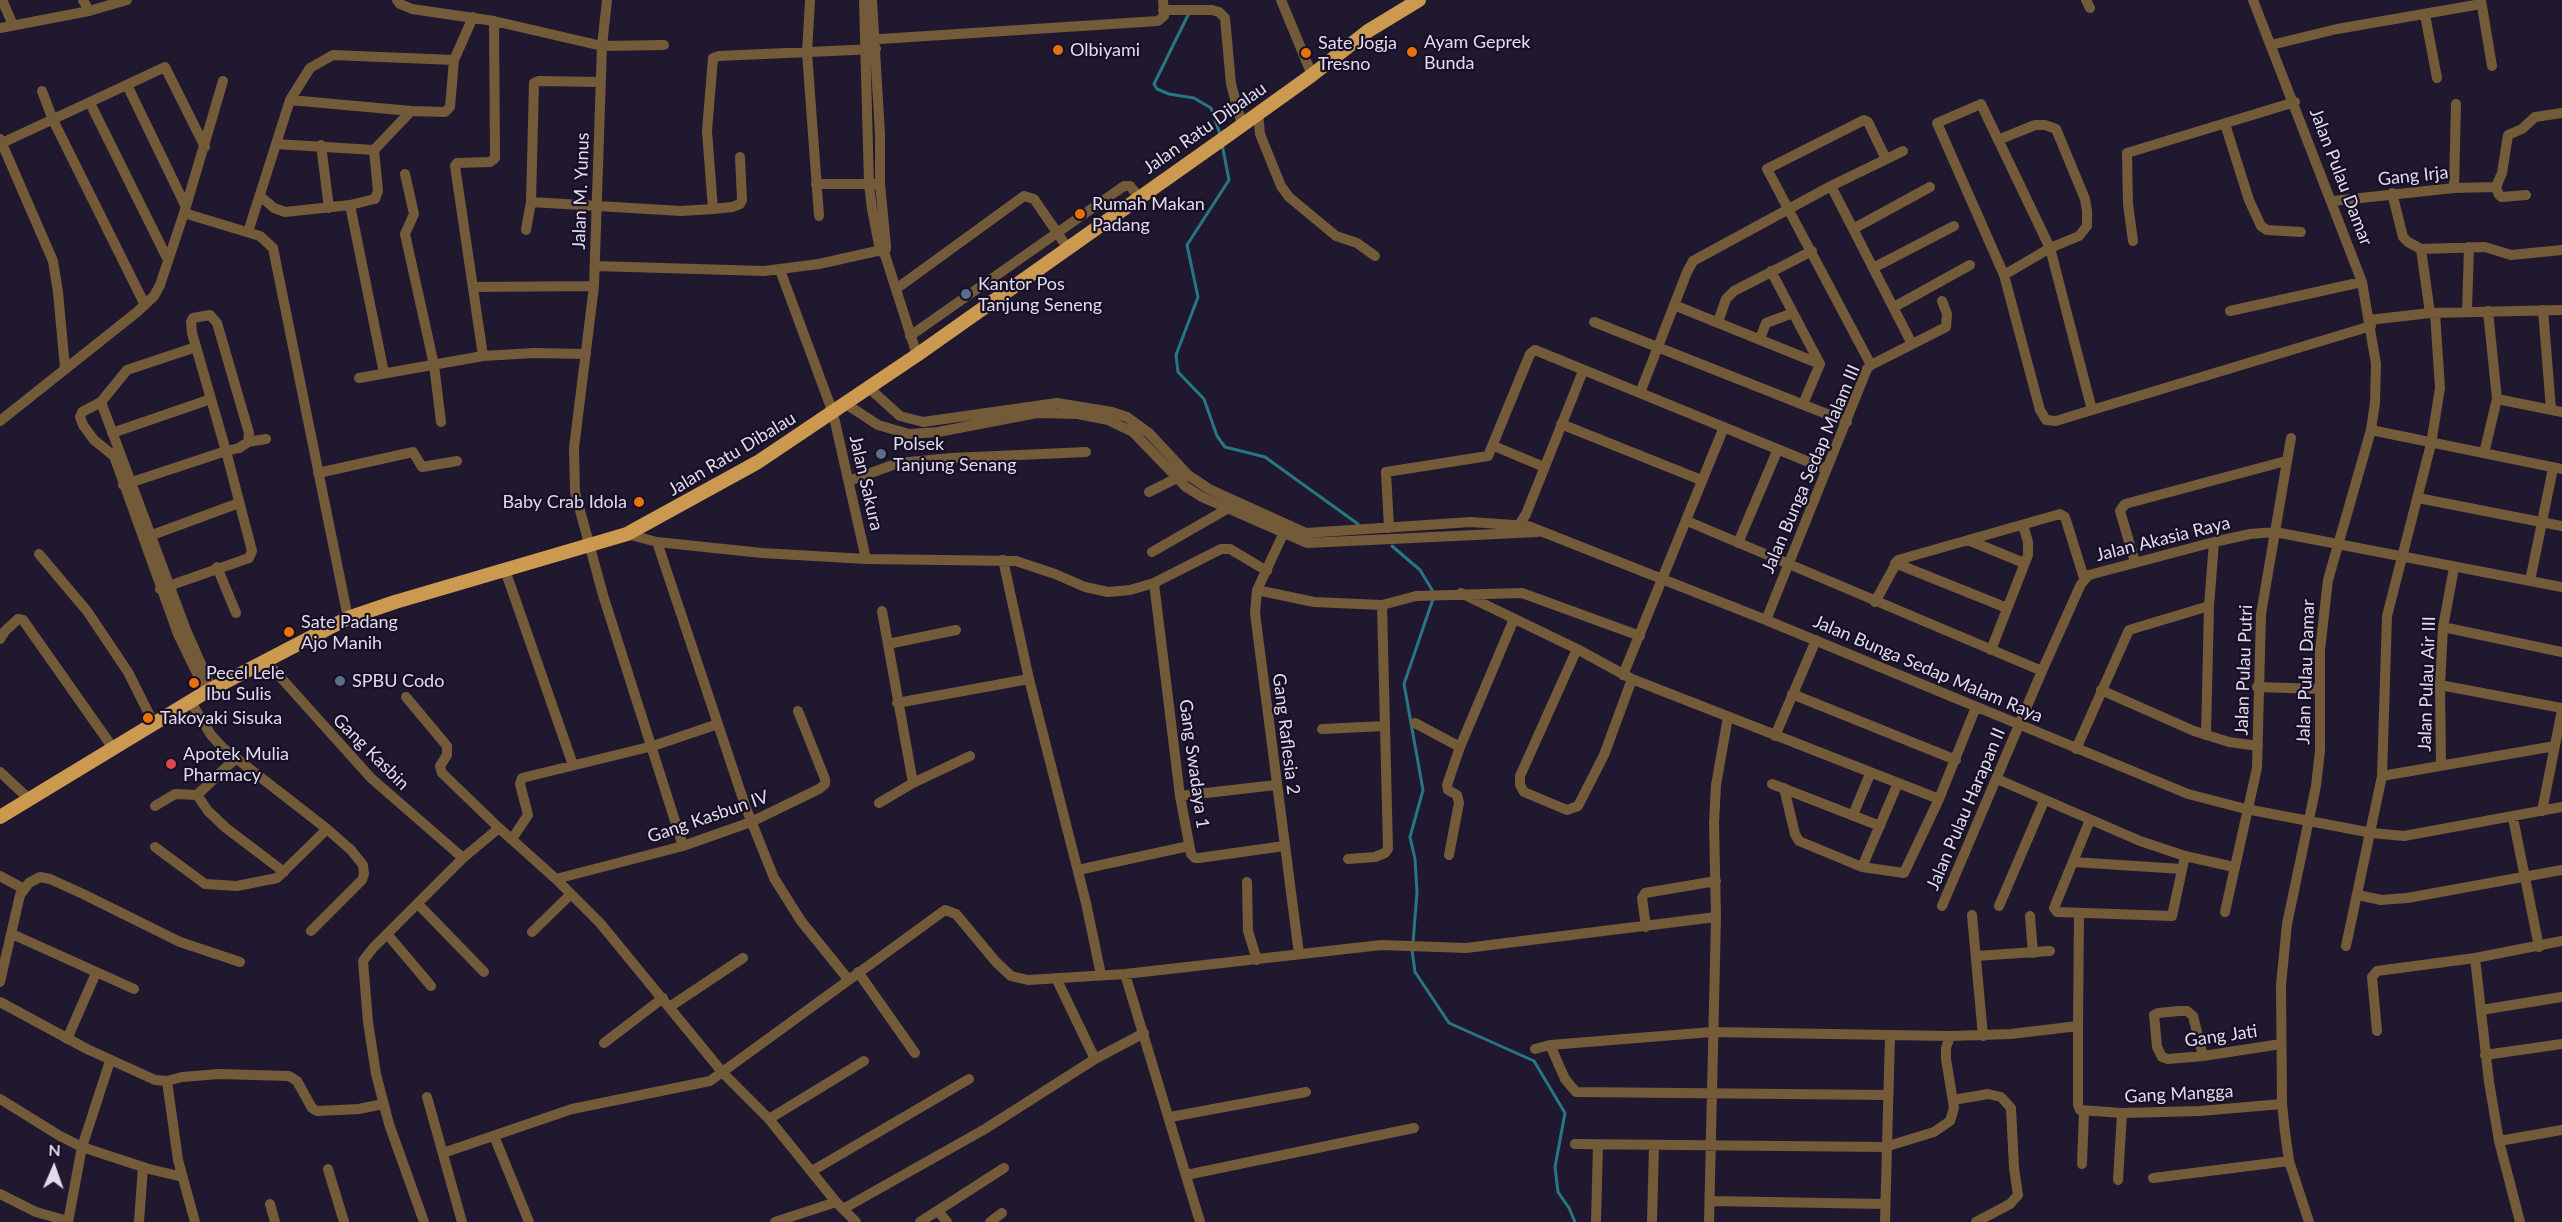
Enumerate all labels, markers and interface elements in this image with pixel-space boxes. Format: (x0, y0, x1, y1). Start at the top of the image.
place label: Ayam Geprek Bunda (1424, 31, 1530, 74)
place label: Sate Jogja Tresno (1318, 32, 1397, 74)
place label: Olbiyami (1070, 39, 1140, 61)
marker: Olbiyami (1051, 43, 1065, 57)
marker: Ayam Geprek Bunda (1405, 45, 1419, 59)
marker: Sate Jogja Tresno (1299, 46, 1313, 60)
street label: Jalan Ratu Dibalau (1139, 78, 1271, 178)
street label: Jalan Pulau Damar (2305, 105, 2377, 249)
street label: Jalan M. Yunus (568, 132, 594, 250)
street label: Gang Irja (2377, 162, 2449, 190)
place label: Rumah Makan Padang (1092, 193, 1205, 236)
marker: Rumah Makan Padang (1073, 207, 1087, 221)
place label: Kantor Pos Tanjung Seneng (978, 273, 1102, 316)
marker: Kantor Pos Tanjung Seneng (959, 287, 973, 301)
street label: Jalan Bunga Sedap Malam III (1757, 361, 1865, 577)
street label: Jalan Ratu Dibalau (664, 407, 800, 501)
street label: Jalan Sakura (845, 433, 887, 533)
place label: Polsek Tanjung Senang (893, 433, 1017, 476)
marker: Polsek Tanjung Senang (874, 447, 888, 461)
place label: Baby Crab Idola (503, 491, 627, 513)
marker: Baby Crab Idola (632, 495, 646, 509)
street label: Jalan Akasia Raya (2094, 512, 2232, 566)
street label: Jalan Pulau Damar (2293, 599, 2319, 745)
street label: Jalan Pulau Putri (2231, 604, 2257, 736)
place label: Sate Padang Ajo Manih (301, 611, 398, 654)
street label: Jalan Bunga Sedap Malam Raya (1810, 611, 2046, 727)
street label: Jalan Pulau Air III (2414, 616, 2440, 752)
marker: Sate Padang Ajo Manih (282, 625, 296, 639)
place label: Pecel Lele Ibu Sulis (206, 662, 284, 704)
place label: SPBU Codo (352, 670, 444, 692)
street label: Gang Raflesia 2 (1268, 672, 1304, 796)
marker: SPBU Codo (333, 674, 347, 688)
marker: Pecel Lele Ibu Sulis (187, 676, 201, 690)
street label: Gang Swadaya 1 (1174, 698, 1214, 830)
place label: Takoyaki Sisuka (160, 707, 282, 729)
street label: Gang Kasbin (328, 709, 414, 795)
marker: Takoyaki Sisuka (141, 711, 155, 725)
street label: Jalan Pulau Harapan II (1922, 725, 2010, 893)
place label: Apotek Mulia Pharmacy (183, 743, 289, 786)
marker: Apotek Mulia Pharmacy (164, 757, 178, 771)
street label: Gang Kasbun IV (645, 786, 771, 848)
street label: Gang Jati (2183, 1020, 2259, 1052)
street label: Gang Mangga (2124, 1080, 2234, 1108)
north arrow (24, 1138, 84, 1198)
text: N (48, 1140, 61, 1159)

